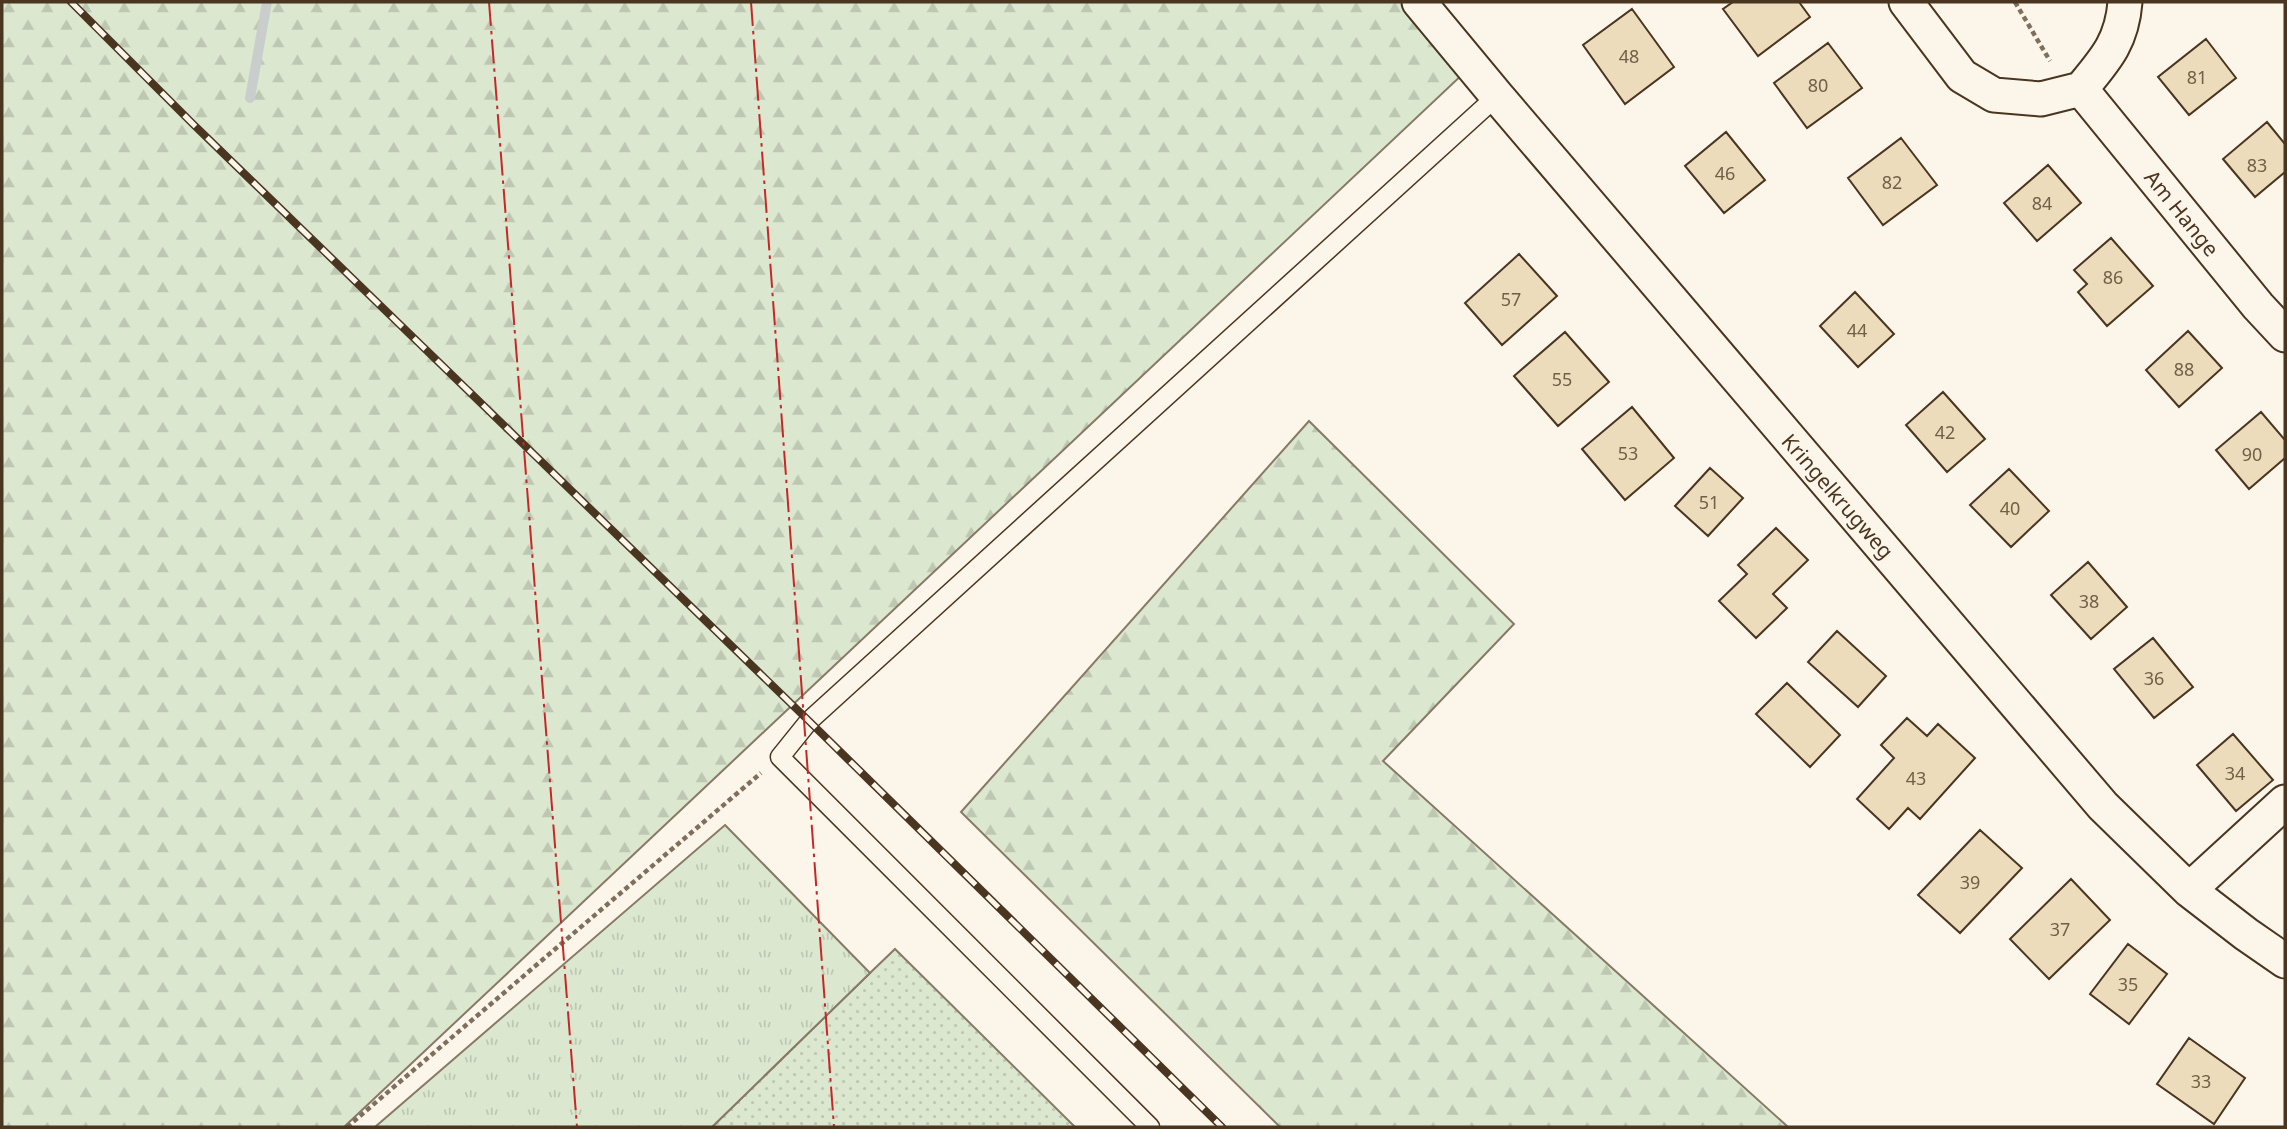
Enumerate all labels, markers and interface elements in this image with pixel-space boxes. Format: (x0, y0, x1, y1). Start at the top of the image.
house number: 48 (1619, 44, 1639, 68)
house number: 81 (2187, 65, 2207, 89)
house number: 80 (1808, 73, 1828, 97)
house number: 83 (2247, 153, 2267, 177)
house number: 46 (1715, 161, 1735, 185)
street label: Am Hange (2139, 164, 2225, 262)
house number: 82 (1882, 170, 1902, 194)
house number: 84 (2032, 191, 2052, 215)
house number: 86 (2103, 265, 2123, 289)
house number: 57 (1501, 287, 1521, 311)
house number: 44 (1847, 318, 1867, 342)
house number: 88 (2174, 357, 2194, 381)
house number: 55 (1552, 367, 1572, 391)
house number: 42 (1935, 420, 1955, 444)
street label: Kringelkrugweg (1776, 427, 1900, 565)
house number: 53 (1618, 441, 1638, 465)
house number: 90 (2242, 442, 2262, 466)
house number: 51 (1699, 490, 1719, 514)
house number: 40 (2000, 496, 2020, 520)
house number: 38 (2079, 589, 2099, 613)
house number: 36 (2144, 666, 2164, 690)
house number: 34 (2225, 761, 2245, 785)
house number: 43 (1906, 766, 1926, 790)
house number: 39 (1960, 870, 1980, 894)
house number: 37 (2050, 917, 2070, 941)
house number: 35 (2118, 972, 2138, 996)
house number: 33 (2191, 1069, 2211, 1093)

